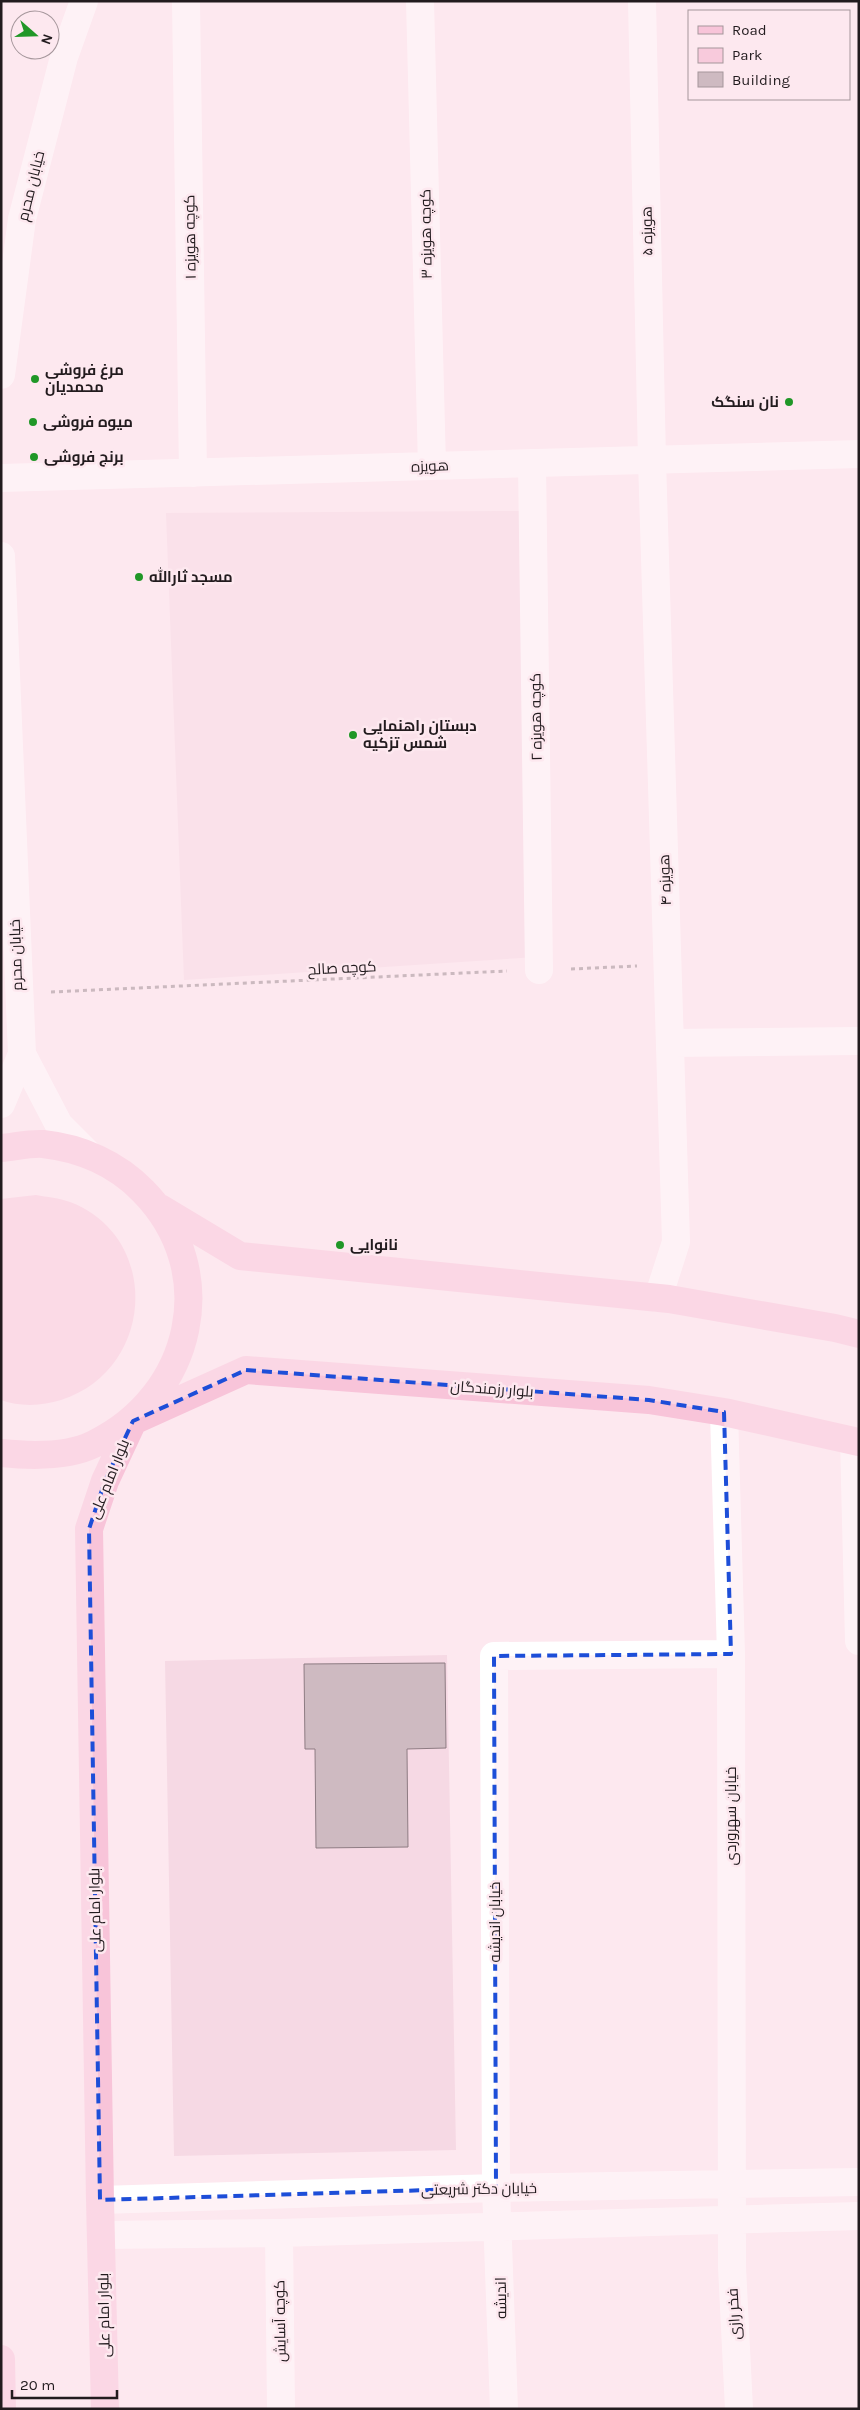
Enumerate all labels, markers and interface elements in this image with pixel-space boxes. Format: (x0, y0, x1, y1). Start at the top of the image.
north arrow (10, 10, 60, 60)
legend (688, 10, 850, 100)
text: Road (732, 21, 767, 39)
text: N (37, 32, 56, 47)
text: Park (732, 46, 762, 64)
text: Building (732, 71, 790, 89)
street label: خیابان محرم (14, 149, 49, 223)
street label: کوچه هویزه ۳ (416, 189, 437, 279)
street label: کوچه هویزه ۱ (180, 194, 201, 279)
street label: هویزه ۵ (638, 206, 656, 256)
place label: مرغ فروشی محمدیان (45, 361, 124, 396)
marker: مرغ فروشی محمدیان (29, 373, 41, 385)
place label: نان سنگک (711, 393, 779, 411)
marker: نان سنگک (783, 396, 795, 408)
place label: میوه فروشی (43, 413, 133, 431)
marker: میوه فروشی (27, 416, 39, 428)
place label: برنج فروشی (44, 448, 124, 467)
marker: برنج فروشی (28, 451, 40, 463)
street label: هویزه (411, 456, 449, 476)
place label: مسجد ثارالله (149, 566, 233, 586)
marker: مسجد ثارالله (133, 571, 145, 583)
street label: کوچه هویزه ۲ (526, 673, 547, 761)
place label: دبستان راهنمایی شمس تزکیه (363, 717, 477, 752)
marker: دبستان راهنمایی شمس تزکیه (347, 729, 359, 741)
street label: هویزه ۴ (655, 854, 675, 906)
street label: خیابان محرم (6, 919, 27, 991)
street label: کوچه صالح (307, 957, 377, 981)
place label: نانوایی (350, 1236, 398, 1254)
marker: نانوایی (334, 1239, 346, 1251)
street label: بلوار رزمندگان (450, 1377, 534, 1402)
street label: بلوار امام على (85, 1436, 134, 1522)
street label: خیابان سهروردی (722, 1767, 741, 1865)
street label: بلوار امام على (85, 1868, 106, 1952)
street label: خیابان اندیشه (486, 1882, 505, 1962)
street label: خیابان دکتر شریعتی (421, 2179, 537, 2200)
street label: بلوار امام على (94, 2273, 115, 2357)
street label: اندیشه (492, 2277, 510, 2319)
street label: کوچه آسایش (270, 2280, 291, 2362)
street label: فخر رازی (724, 2288, 745, 2340)
scale bar (12, 2368, 118, 2400)
text: 20 m (20, 2376, 55, 2394)

